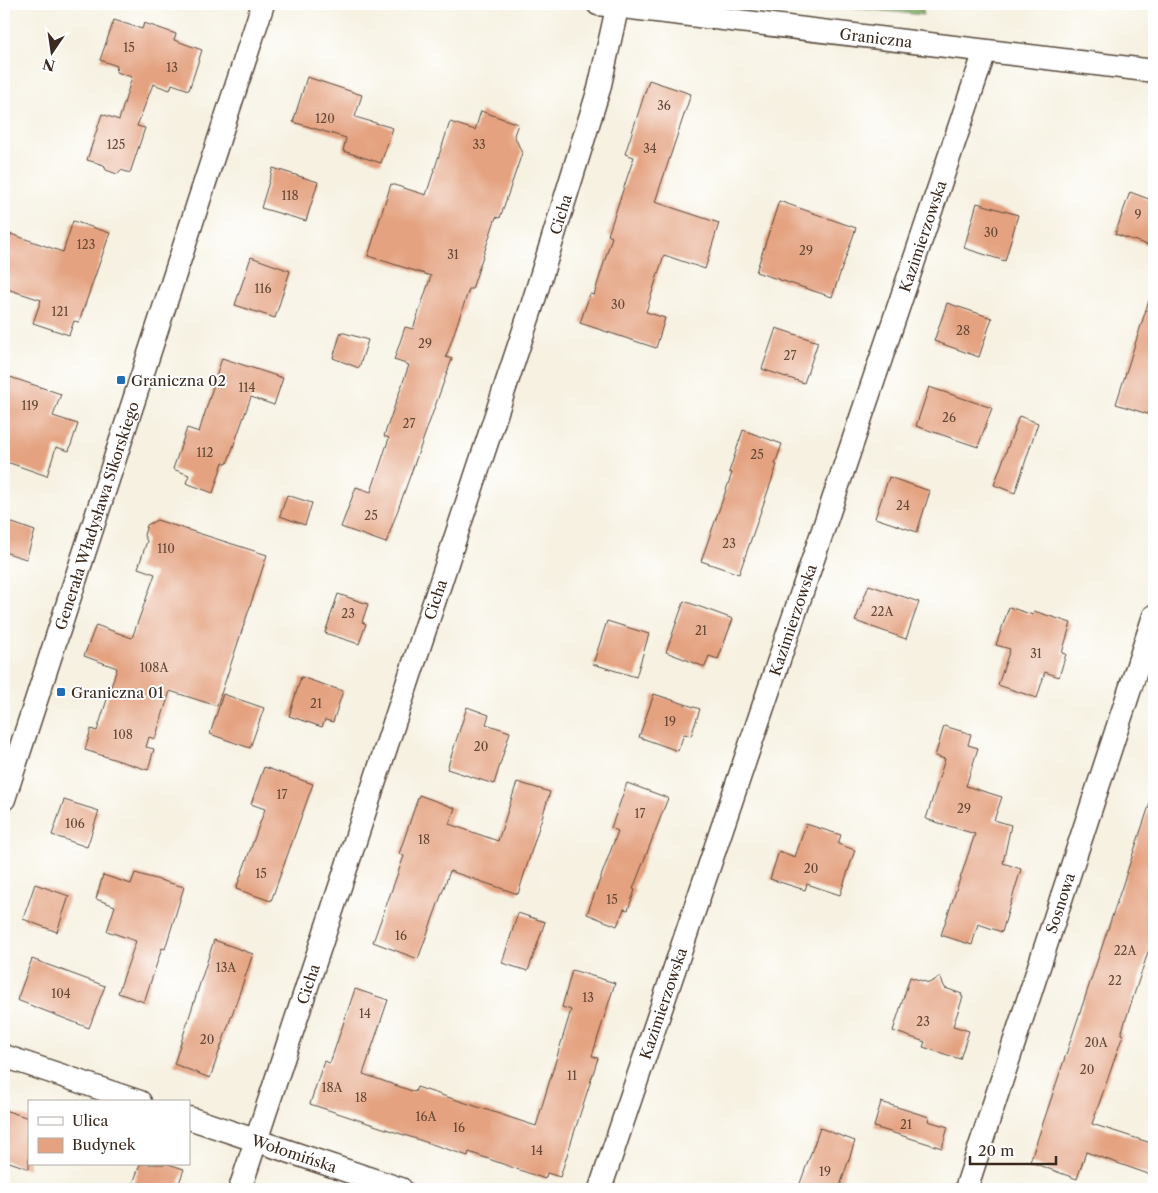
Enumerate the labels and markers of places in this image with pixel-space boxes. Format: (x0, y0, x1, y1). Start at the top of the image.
place label: Graniczna 02 (131, 371, 226, 390)
marker: Graniczna 02 (115, 374, 127, 386)
place label: Graniczna 01 (71, 683, 164, 702)
marker: Graniczna 01 (55, 686, 67, 698)

